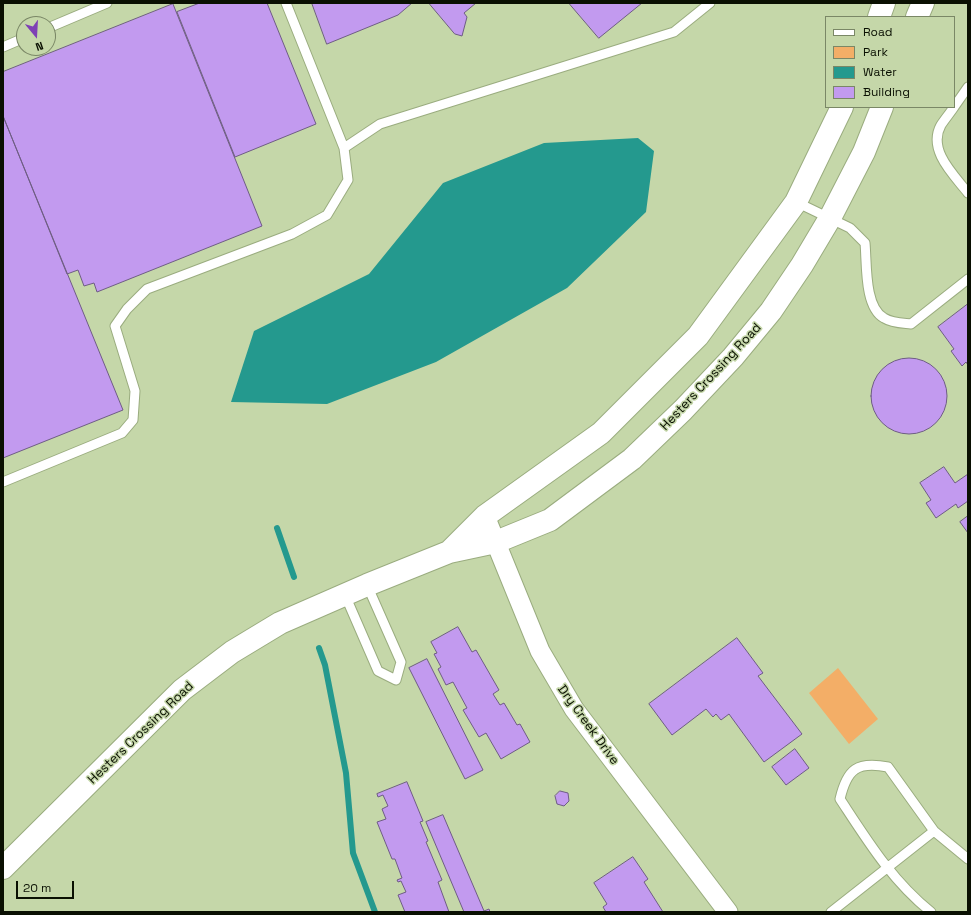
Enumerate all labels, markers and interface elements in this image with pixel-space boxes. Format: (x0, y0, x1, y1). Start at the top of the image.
north arrow (16, 16, 56, 56)
legend (825, 16, 955, 108)
text: Road (863, 24, 892, 40)
text: N (34, 39, 45, 54)
text: Park (863, 44, 888, 60)
text: Water (863, 64, 897, 80)
text: Building (863, 84, 910, 100)
street label: Hesters Crossing Road (657, 320, 765, 434)
street label: Hesters Crossing Road (85, 678, 197, 788)
street label: Dry Creek Drive (554, 682, 622, 768)
scale bar (18, 873, 76, 899)
text: 20 m (23, 880, 51, 896)

